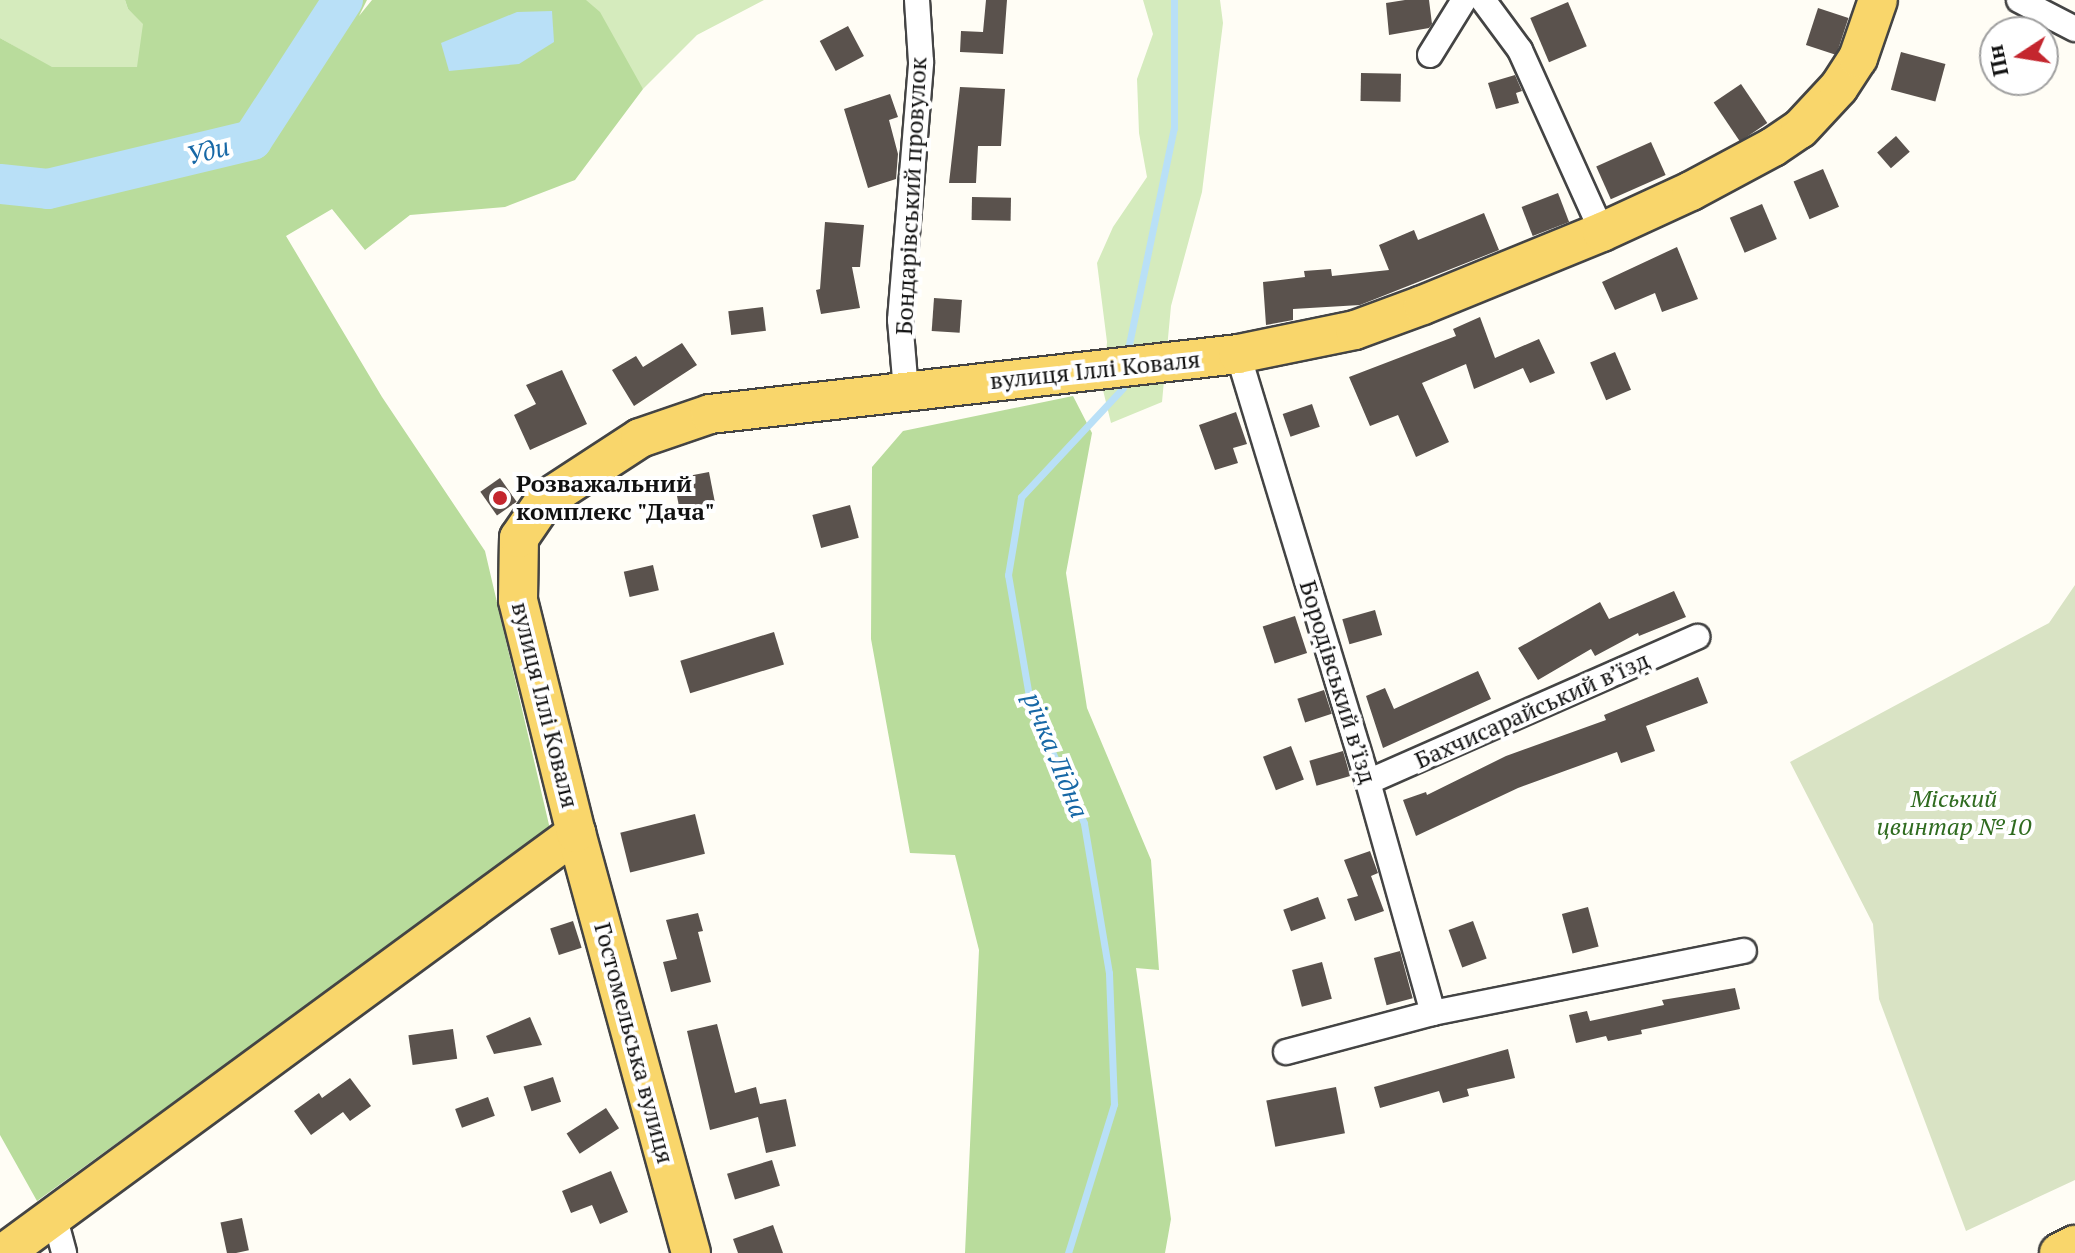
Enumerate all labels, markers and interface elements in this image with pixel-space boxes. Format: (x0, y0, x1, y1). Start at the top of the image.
north arrow (1979, 16, 2059, 96)
text: Пн (1980, 42, 2014, 79)
street label: Бондарівський провулок (889, 56, 933, 336)
water label: Уди (184, 131, 232, 171)
street label: вулиця Іллі Коваля (988, 345, 1202, 395)
place label: Розважальний комплекс "Дача" (516, 470, 716, 526)
marker: Розважальний комплекс "Дача" (491, 489, 509, 507)
street label: Бородівський в’їзд (1293, 577, 1383, 787)
street label: вулиця Іллі Коваля (505, 599, 585, 811)
street label: Бахчисарайський в’їзд (1410, 645, 1654, 775)
water label: річка Лідна (1017, 688, 1095, 822)
park label: Міський цвинтар №10 (1877, 785, 2031, 841)
street label: Гостомельська вулиця (588, 919, 680, 1167)

